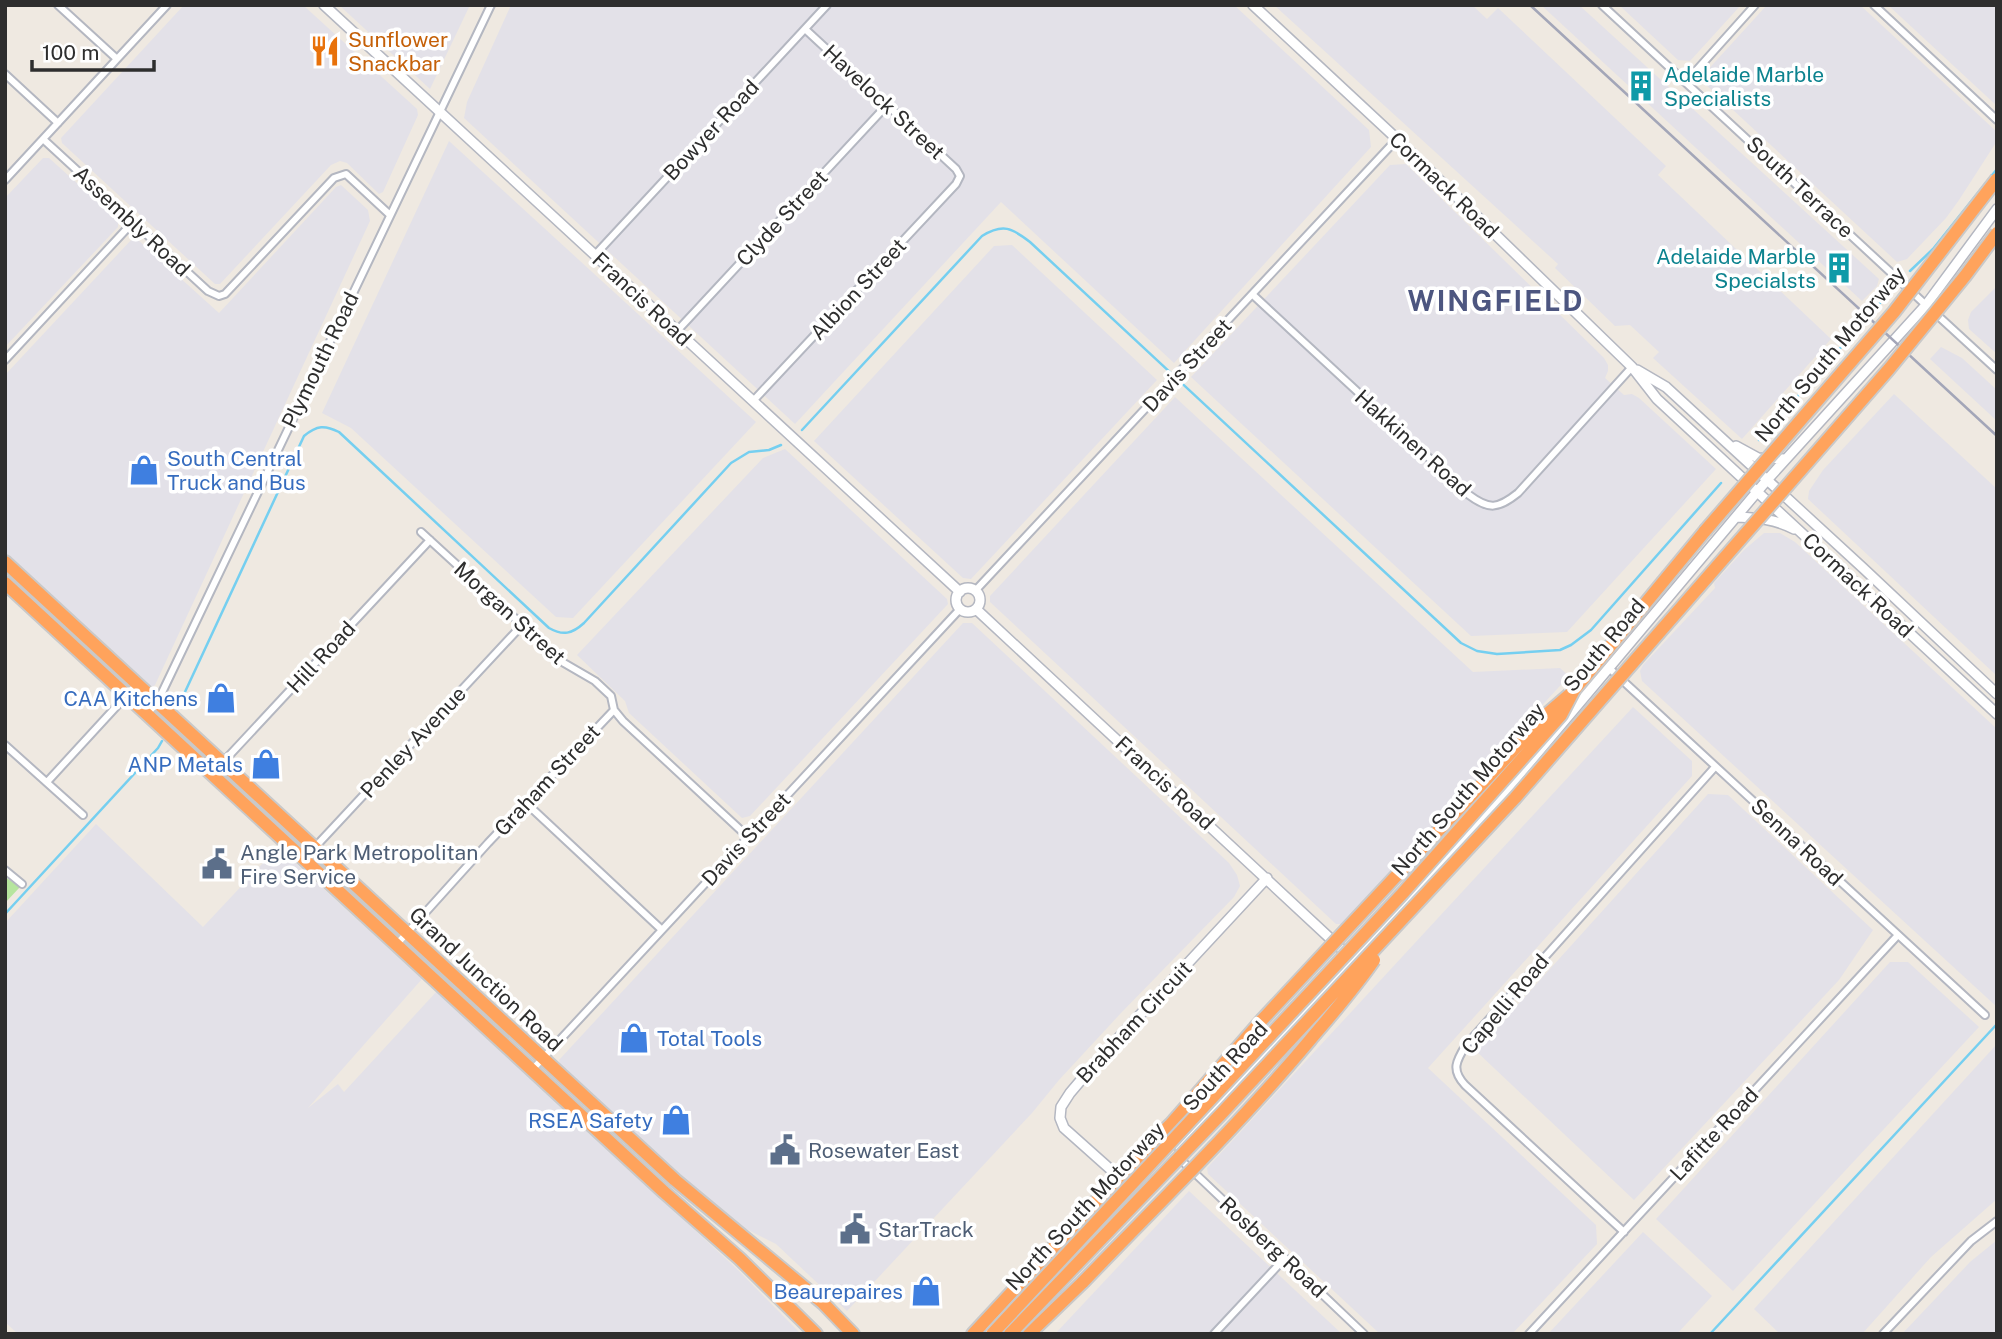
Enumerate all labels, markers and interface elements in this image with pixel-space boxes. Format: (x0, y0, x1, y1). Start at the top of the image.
place label: Sunflower Snackbar (348, 27, 448, 76)
scale bar (32, 28, 154, 72)
restaurant icon: Sunflower Snackbar (308, 34, 342, 68)
street label: Havelock Street (818, 39, 950, 165)
text: 100 m (42, 40, 99, 65)
place label: Adelaide Marble Specialists (1664, 62, 1824, 111)
building icon: Adelaide Marble Specialists (1624, 69, 1658, 103)
street label: Bowyer Road (658, 75, 764, 185)
street label: Cormack Road (1384, 127, 1504, 243)
street label: South Terrace (1741, 131, 1859, 243)
street label: Assembly Road (68, 161, 196, 281)
street label: Clyde Street (731, 165, 833, 271)
street label: Albion Street (805, 233, 911, 345)
place label: Adelaide Marble Specialsts (1656, 244, 1816, 293)
street label: Francis Road (587, 247, 697, 351)
building icon: Adelaide Marble Specialsts (1822, 251, 1856, 285)
street label: North South Motorway (1749, 261, 1911, 447)
district label: WINGFIELD (1408, 284, 1584, 317)
street label: Plymouth Road (276, 288, 364, 432)
street label: Davis Street (1137, 313, 1237, 417)
street label: Hakkinen Road (1350, 384, 1476, 502)
place label: South Central Truck and Bus (167, 446, 306, 495)
shop icon: South Central Truck and Bus (127, 453, 161, 487)
street label: Cormack Road (1797, 527, 1919, 643)
street label: Morgan Street (449, 556, 571, 670)
street label: South Road (1558, 594, 1650, 696)
street label: Hill Road (282, 616, 360, 698)
shop icon: CAA Kitchens (204, 681, 238, 715)
street label: Penley Avenue (355, 681, 471, 803)
place label: CAA Kitchens (63, 686, 198, 711)
street label: North South Motorway (1386, 697, 1550, 881)
street label: Graham Street (489, 719, 605, 841)
street label: Francis Road (1110, 731, 1220, 835)
shop icon: ANP Metals (249, 747, 283, 781)
place label: ANP Metals (128, 752, 243, 777)
street label: Davis Street (696, 787, 796, 891)
street label: Senna Road (1746, 793, 1848, 891)
place label: Angle Park Metropolitan Fire Service (240, 840, 478, 889)
public building icon: Angle Park Metropolitan Fire Service (200, 847, 234, 881)
street label: Grand Junction Road (404, 902, 568, 1056)
street label: Capelli Road (1456, 949, 1554, 1059)
street label: Brabham Circuit (1071, 956, 1197, 1088)
street label: South Road (1177, 1016, 1273, 1116)
shop icon: Total Tools (617, 1021, 651, 1055)
place label: Total Tools (657, 1026, 762, 1051)
street label: Lafitte Road (1665, 1082, 1763, 1186)
shop icon: RSEA Safety (659, 1103, 693, 1137)
place label: RSEA Safety (528, 1108, 653, 1133)
street label: North South Motorway (1000, 1117, 1170, 1295)
public building icon: Rosewater East (768, 1133, 802, 1167)
place label: Rosewater East (808, 1138, 959, 1163)
street label: Rosberg Road (1215, 1191, 1331, 1303)
public building icon: StarTrack (838, 1212, 872, 1246)
place label: StarTrack (878, 1217, 974, 1242)
shop icon: Beaurepaires (909, 1274, 943, 1308)
place label: Beaurepaires (773, 1279, 903, 1304)

